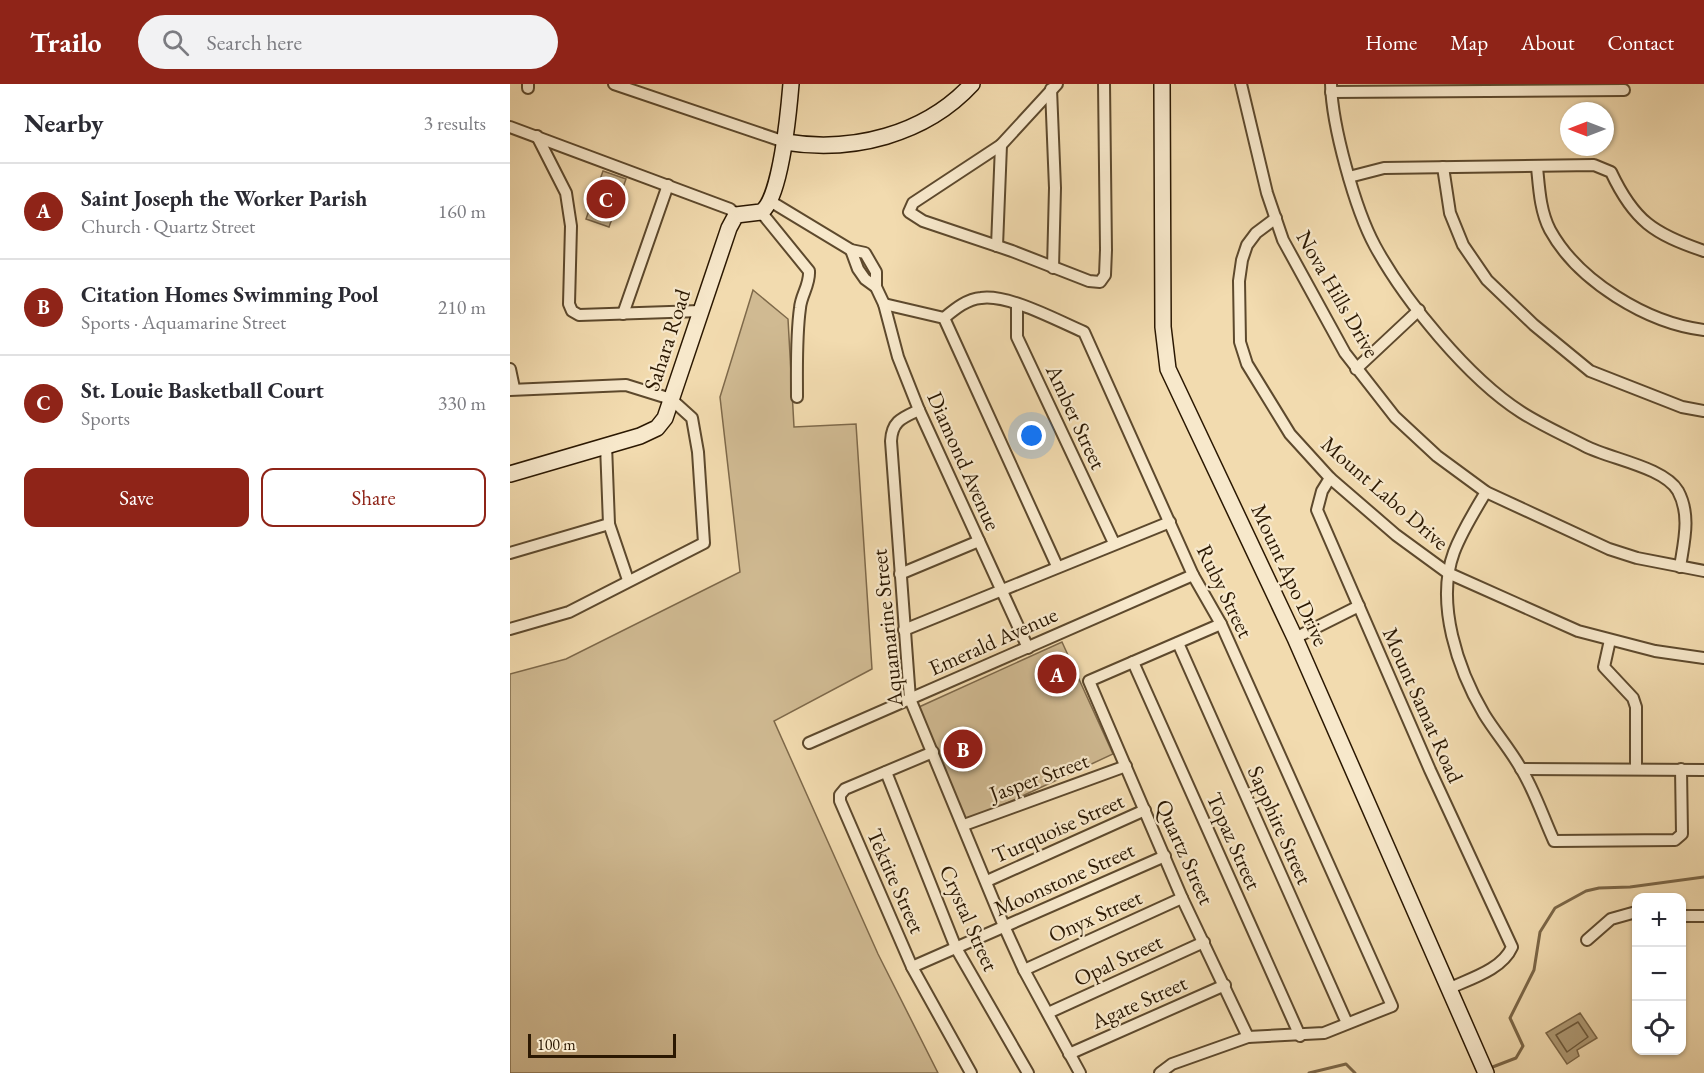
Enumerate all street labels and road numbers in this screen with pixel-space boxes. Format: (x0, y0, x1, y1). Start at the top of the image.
street label: Nova Hills Drive (1290, 225, 1386, 363)
street label: Sahara Road (637, 284, 697, 395)
street label: Amber Street (1039, 359, 1113, 474)
street label: Diamond Avenue (920, 387, 1008, 535)
street label: Mount Labo Drive (1315, 430, 1455, 557)
street label: Mount Apo Drive (1244, 499, 1336, 651)
street label: Ruby Street (1190, 540, 1260, 643)
street label: Aquamarine Street (864, 548, 910, 709)
street label: Emerald Avenue (925, 601, 1061, 681)
street label: Mount Samat Road (1376, 623, 1471, 788)
street label: Jasper Street (984, 746, 1093, 809)
street label: Sapphire Street (1241, 761, 1319, 889)
street label: Turquoise Street (987, 786, 1129, 870)
street label: Topaz Street (1200, 788, 1268, 894)
street label: Quartz Street (1149, 795, 1221, 909)
street label: Tektite Street (860, 824, 932, 938)
street label: Moonstone Street (989, 835, 1139, 923)
street label: Crystal Street (933, 860, 1005, 976)
street label: Onyx Street (1044, 883, 1146, 949)
street label: Opal Street (1069, 927, 1167, 993)
street label: Agate Street (1086, 968, 1191, 1036)

